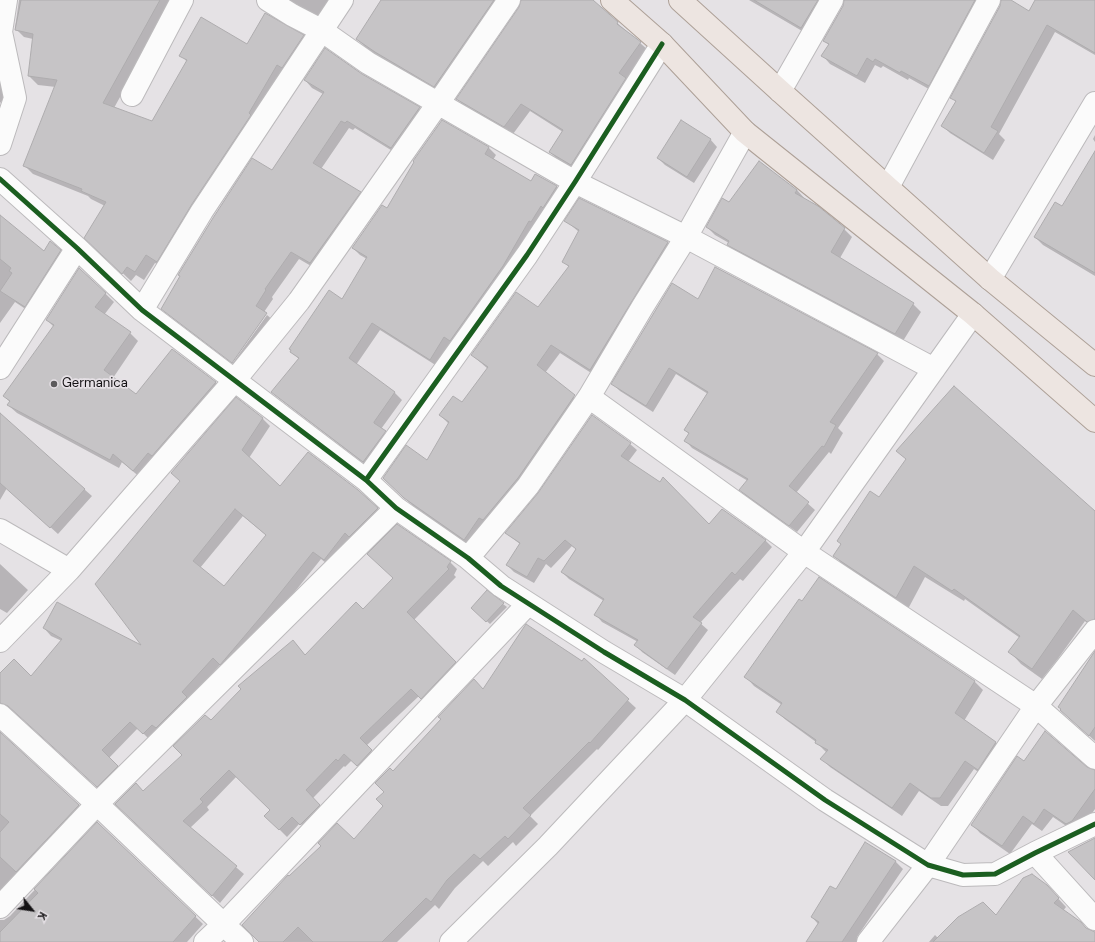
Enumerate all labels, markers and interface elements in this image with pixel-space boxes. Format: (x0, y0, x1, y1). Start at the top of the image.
place label: Germanica (62, 376, 128, 392)
marker: Germanica (49, 379, 59, 389)
north arrow (12, 890, 52, 930)
text: K (35, 909, 50, 923)

